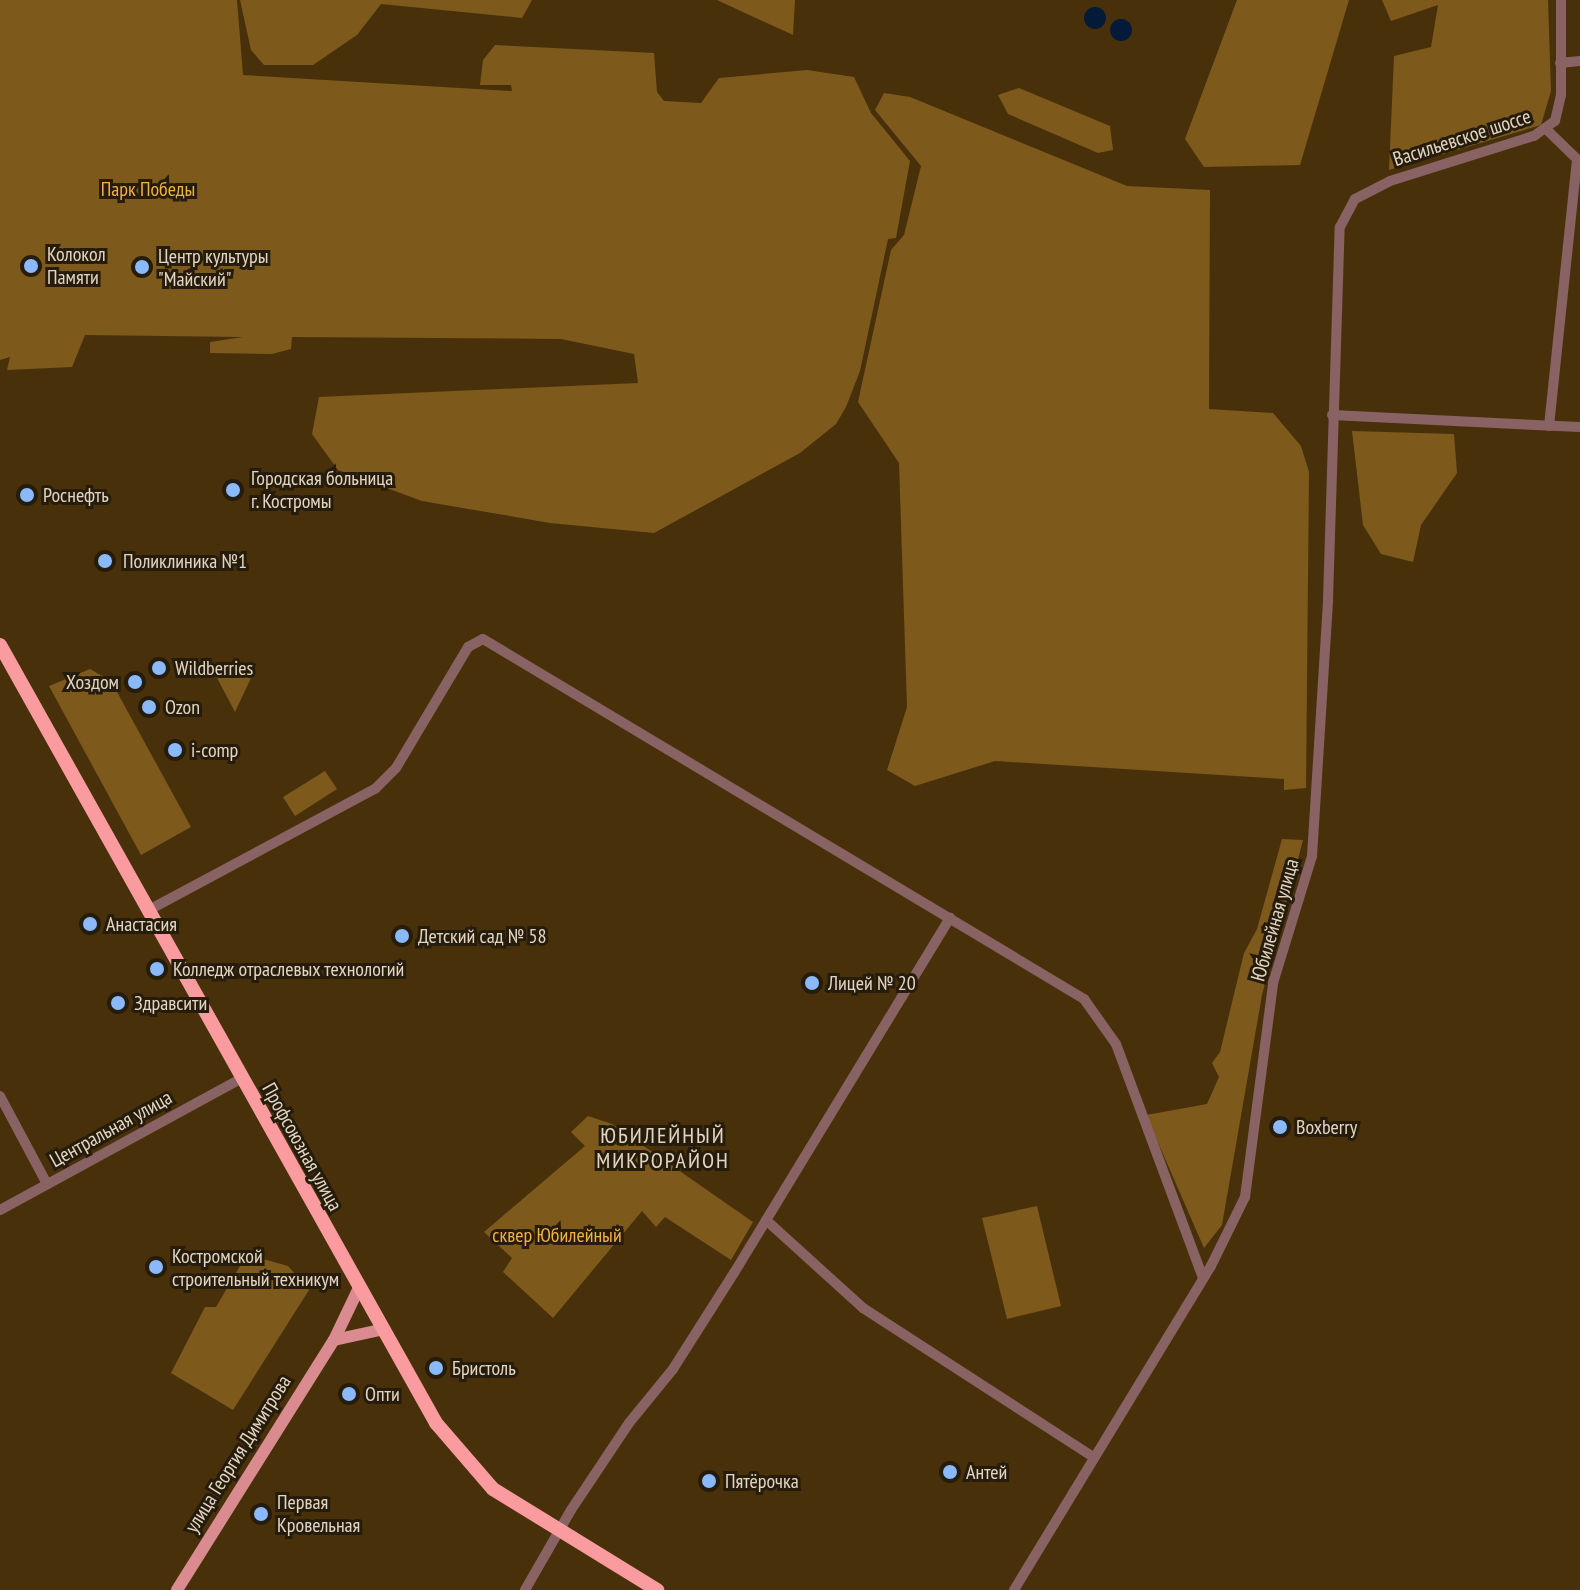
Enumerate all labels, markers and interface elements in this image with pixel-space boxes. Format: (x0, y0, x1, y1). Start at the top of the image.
street label: Васильевское шоссе (1390, 104, 1534, 172)
park label: Парк Победы (101, 177, 195, 201)
place label: Колокол Памяти (47, 242, 106, 289)
place label: Центр культуры "Майский" (158, 244, 268, 291)
marker: Колокол Памяти (22, 257, 40, 275)
marker: Центр культуры "Майский" (133, 258, 151, 276)
place label: Городская больница г. Костромы (251, 466, 393, 513)
marker: Городская больница г. Костромы (222, 479, 244, 501)
place label: Роснефть (43, 483, 109, 507)
marker: Роснефть (18, 486, 36, 504)
place label: Поликлиника №1 (123, 549, 247, 573)
marker: Поликлиника №1 (94, 550, 116, 572)
place label: Wildberries (175, 656, 253, 680)
marker: Wildberries (150, 659, 168, 677)
place label: Хоздом (66, 670, 119, 694)
marker: Хоздом (126, 673, 144, 691)
place label: Ozon (165, 695, 200, 719)
marker: Ozon (140, 698, 158, 716)
place label: i-comp (191, 738, 238, 762)
marker: i-comp (166, 741, 184, 759)
street label: Юбилейная улица (1246, 856, 1304, 984)
place label: Анастасия (106, 912, 177, 936)
marker: Анастасия (81, 915, 99, 933)
place label: Детский сад № 58 (418, 924, 546, 948)
marker: Детский сад № 58 (393, 927, 411, 945)
place label: Колледж отраслевых технологий (173, 957, 405, 981)
marker: Колледж отраслевых технологий (148, 960, 166, 978)
place label: Лицей № 20 (828, 971, 916, 995)
marker: Лицей № 20 (803, 974, 821, 992)
place label: Здравсити (134, 991, 207, 1015)
marker: Здравсити (109, 994, 127, 1012)
street label: Профсоюзная улица (257, 1079, 347, 1215)
street label: Центральная улица (46, 1086, 176, 1172)
place label: Boxberry (1296, 1115, 1357, 1139)
marker: Boxberry (1271, 1118, 1289, 1136)
district label: ЮБИЛЕЙНЫЙ МИКРОРАЙОН (596, 1122, 730, 1174)
park label: сквер Юбилейный (492, 1223, 622, 1247)
place label: Костромской строительный техникум (172, 1244, 339, 1291)
marker: Костромской строительный техникум (147, 1258, 165, 1276)
place label: Бристоль (452, 1356, 516, 1380)
marker: Бристоль (427, 1359, 445, 1377)
street label: улица Георгия Димитрова (180, 1371, 296, 1537)
place label: Опти (365, 1382, 400, 1406)
marker: Опти (340, 1385, 358, 1403)
place label: Антей (966, 1460, 1007, 1484)
marker: Антей (941, 1463, 959, 1481)
place label: Пятёрочка (725, 1469, 799, 1493)
marker: Пятёрочка (700, 1472, 718, 1490)
place label: Первая Кровельная (277, 1490, 360, 1537)
marker: Первая Кровельная (252, 1505, 270, 1523)

